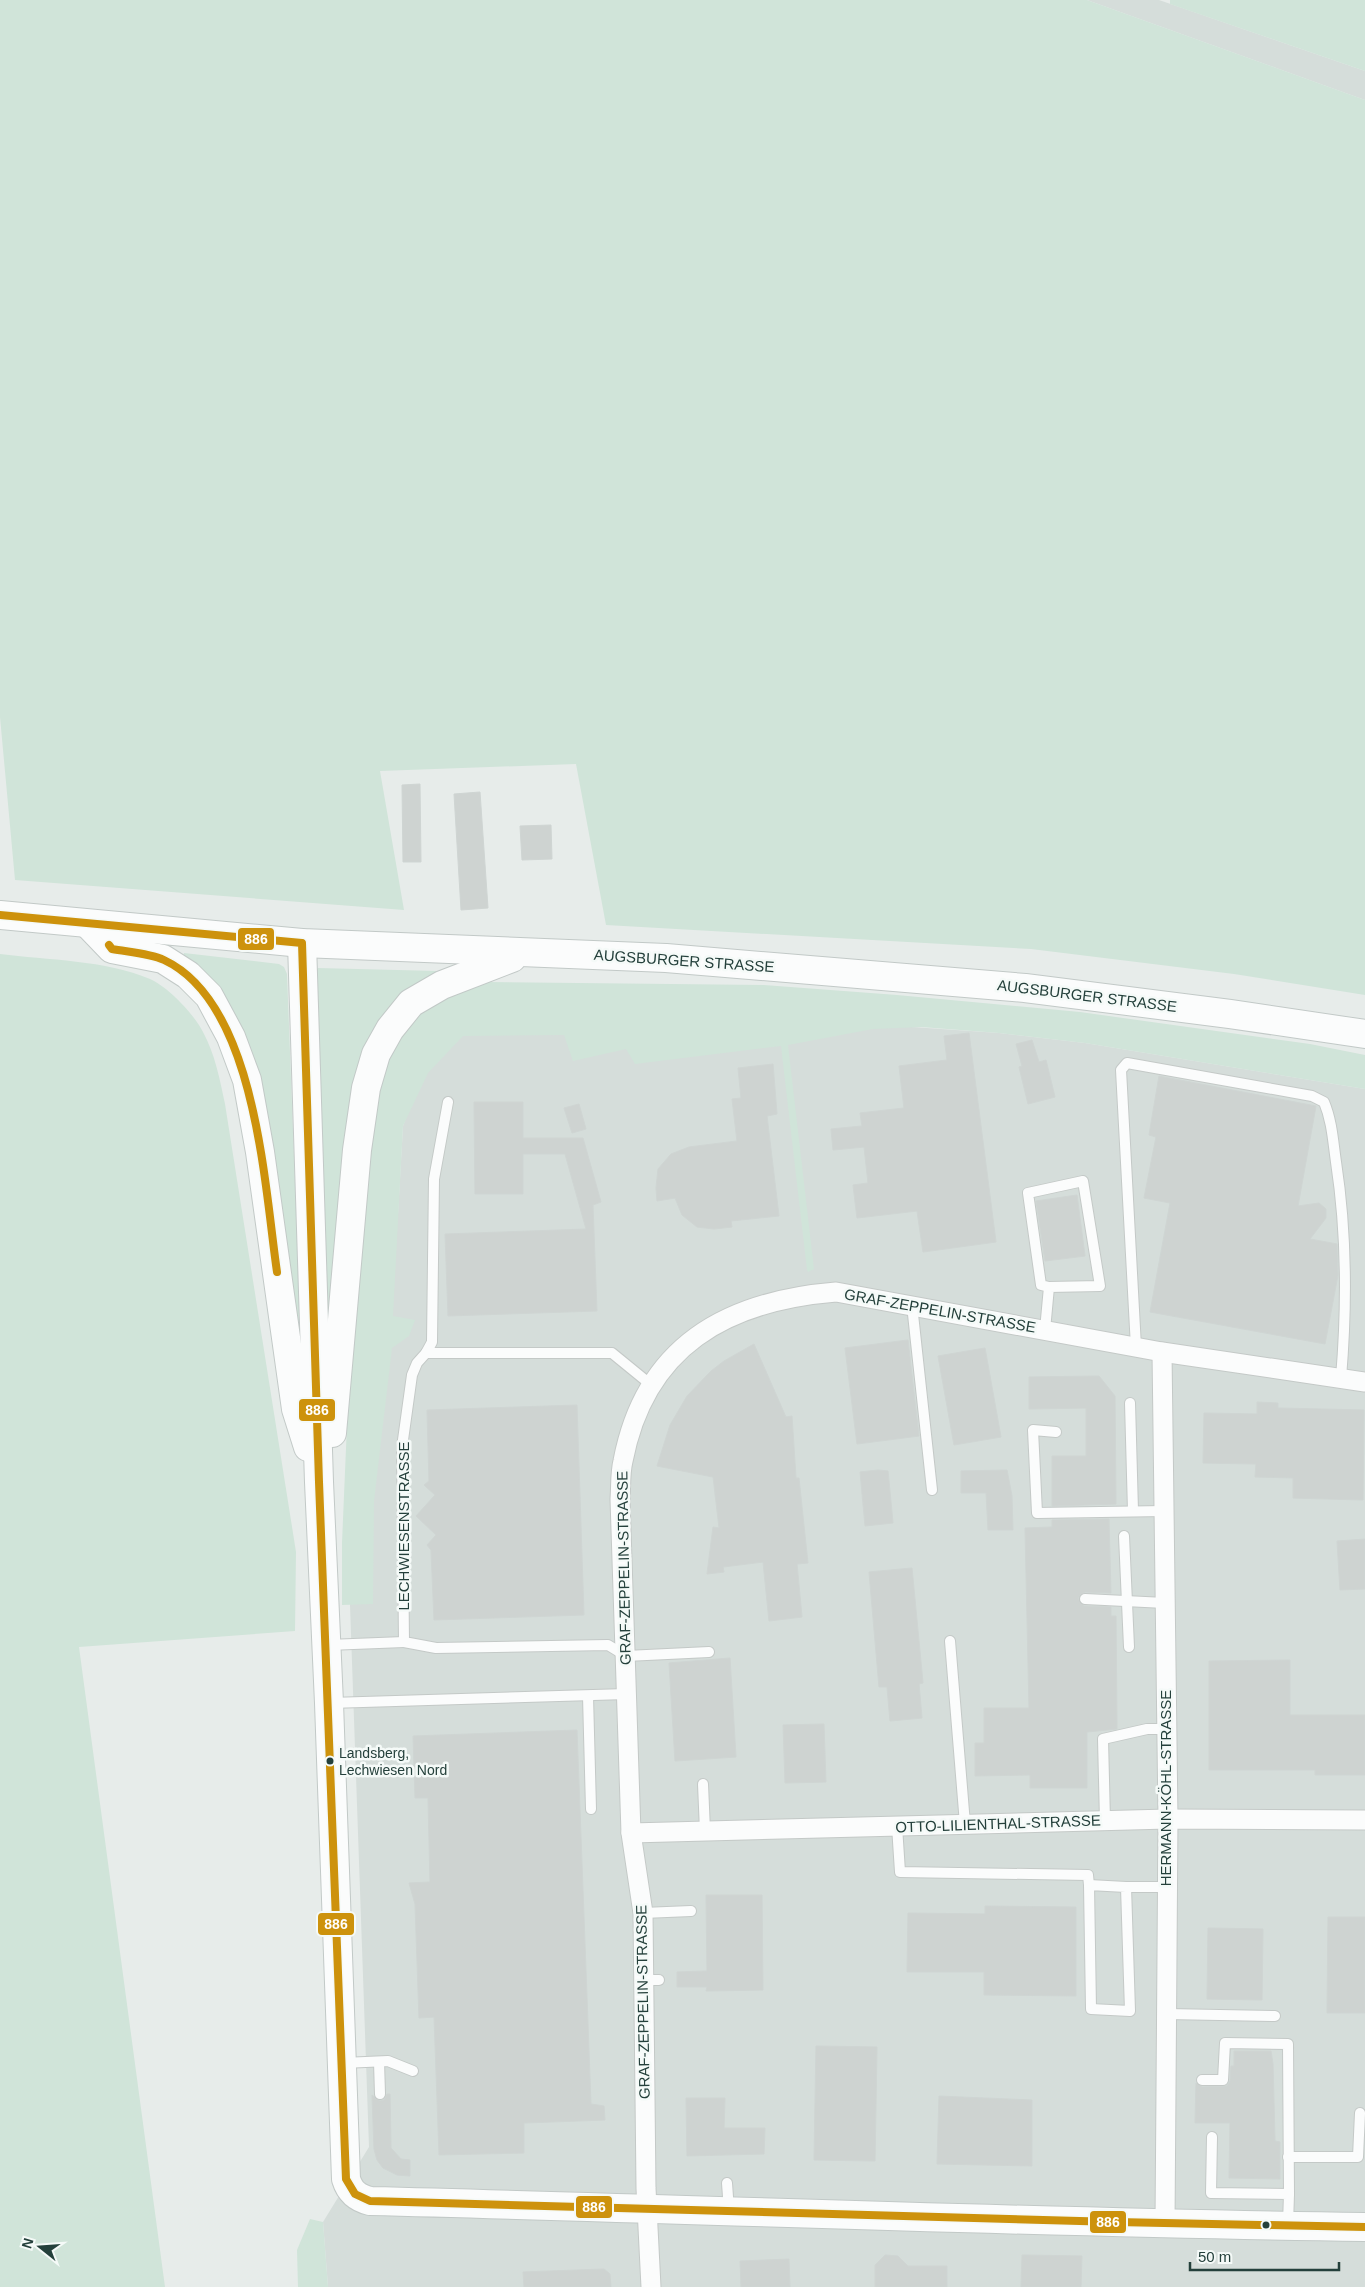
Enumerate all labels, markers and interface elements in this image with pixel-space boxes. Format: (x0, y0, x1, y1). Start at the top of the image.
line badge: 886 (237, 927, 275, 951)
text: 886 (244, 931, 268, 947)
street label: AUGSBURGER STRASSE (593, 946, 775, 975)
street label: AUGSBURGER STRASSE (996, 976, 1178, 1015)
street label: GRAF-ZEPPELIN-STRASSE (843, 1285, 1037, 1336)
line badge: 886 (298, 1398, 336, 1422)
text: 886 (305, 1402, 329, 1418)
street label: LECHWIESENSTRASSE (395, 1441, 412, 1611)
street label: GRAF-ZEPPELIN-STRASSE (613, 1471, 634, 1665)
street label: HERMANN-KÖHL-STRASSE (1157, 1690, 1174, 1886)
place label: Landsberg, Lechwiesen Nord (339, 1745, 447, 1778)
marker: Landsberg, Lechwiesen Nord (325, 1756, 335, 1766)
street label: OTTO-LILIENTHAL-STRASSE (895, 1811, 1101, 1836)
street label: GRAF-ZEPPELIN-STRASSE (632, 1905, 653, 2099)
line badge: 886 (317, 1912, 355, 1936)
text: 886 (324, 1916, 348, 1932)
line badge: 886 (575, 2195, 613, 2219)
text: 886 (582, 2199, 606, 2215)
line badge: 886 (1089, 2210, 1127, 2234)
text: 886 (1096, 2214, 1120, 2230)
unlabelled marker (1261, 2220, 1271, 2230)
north arrow (15, 2222, 65, 2272)
text: N (18, 2236, 37, 2250)
scale bar (1190, 2240, 1339, 2272)
text: 50 m (1198, 2248, 1231, 2265)

